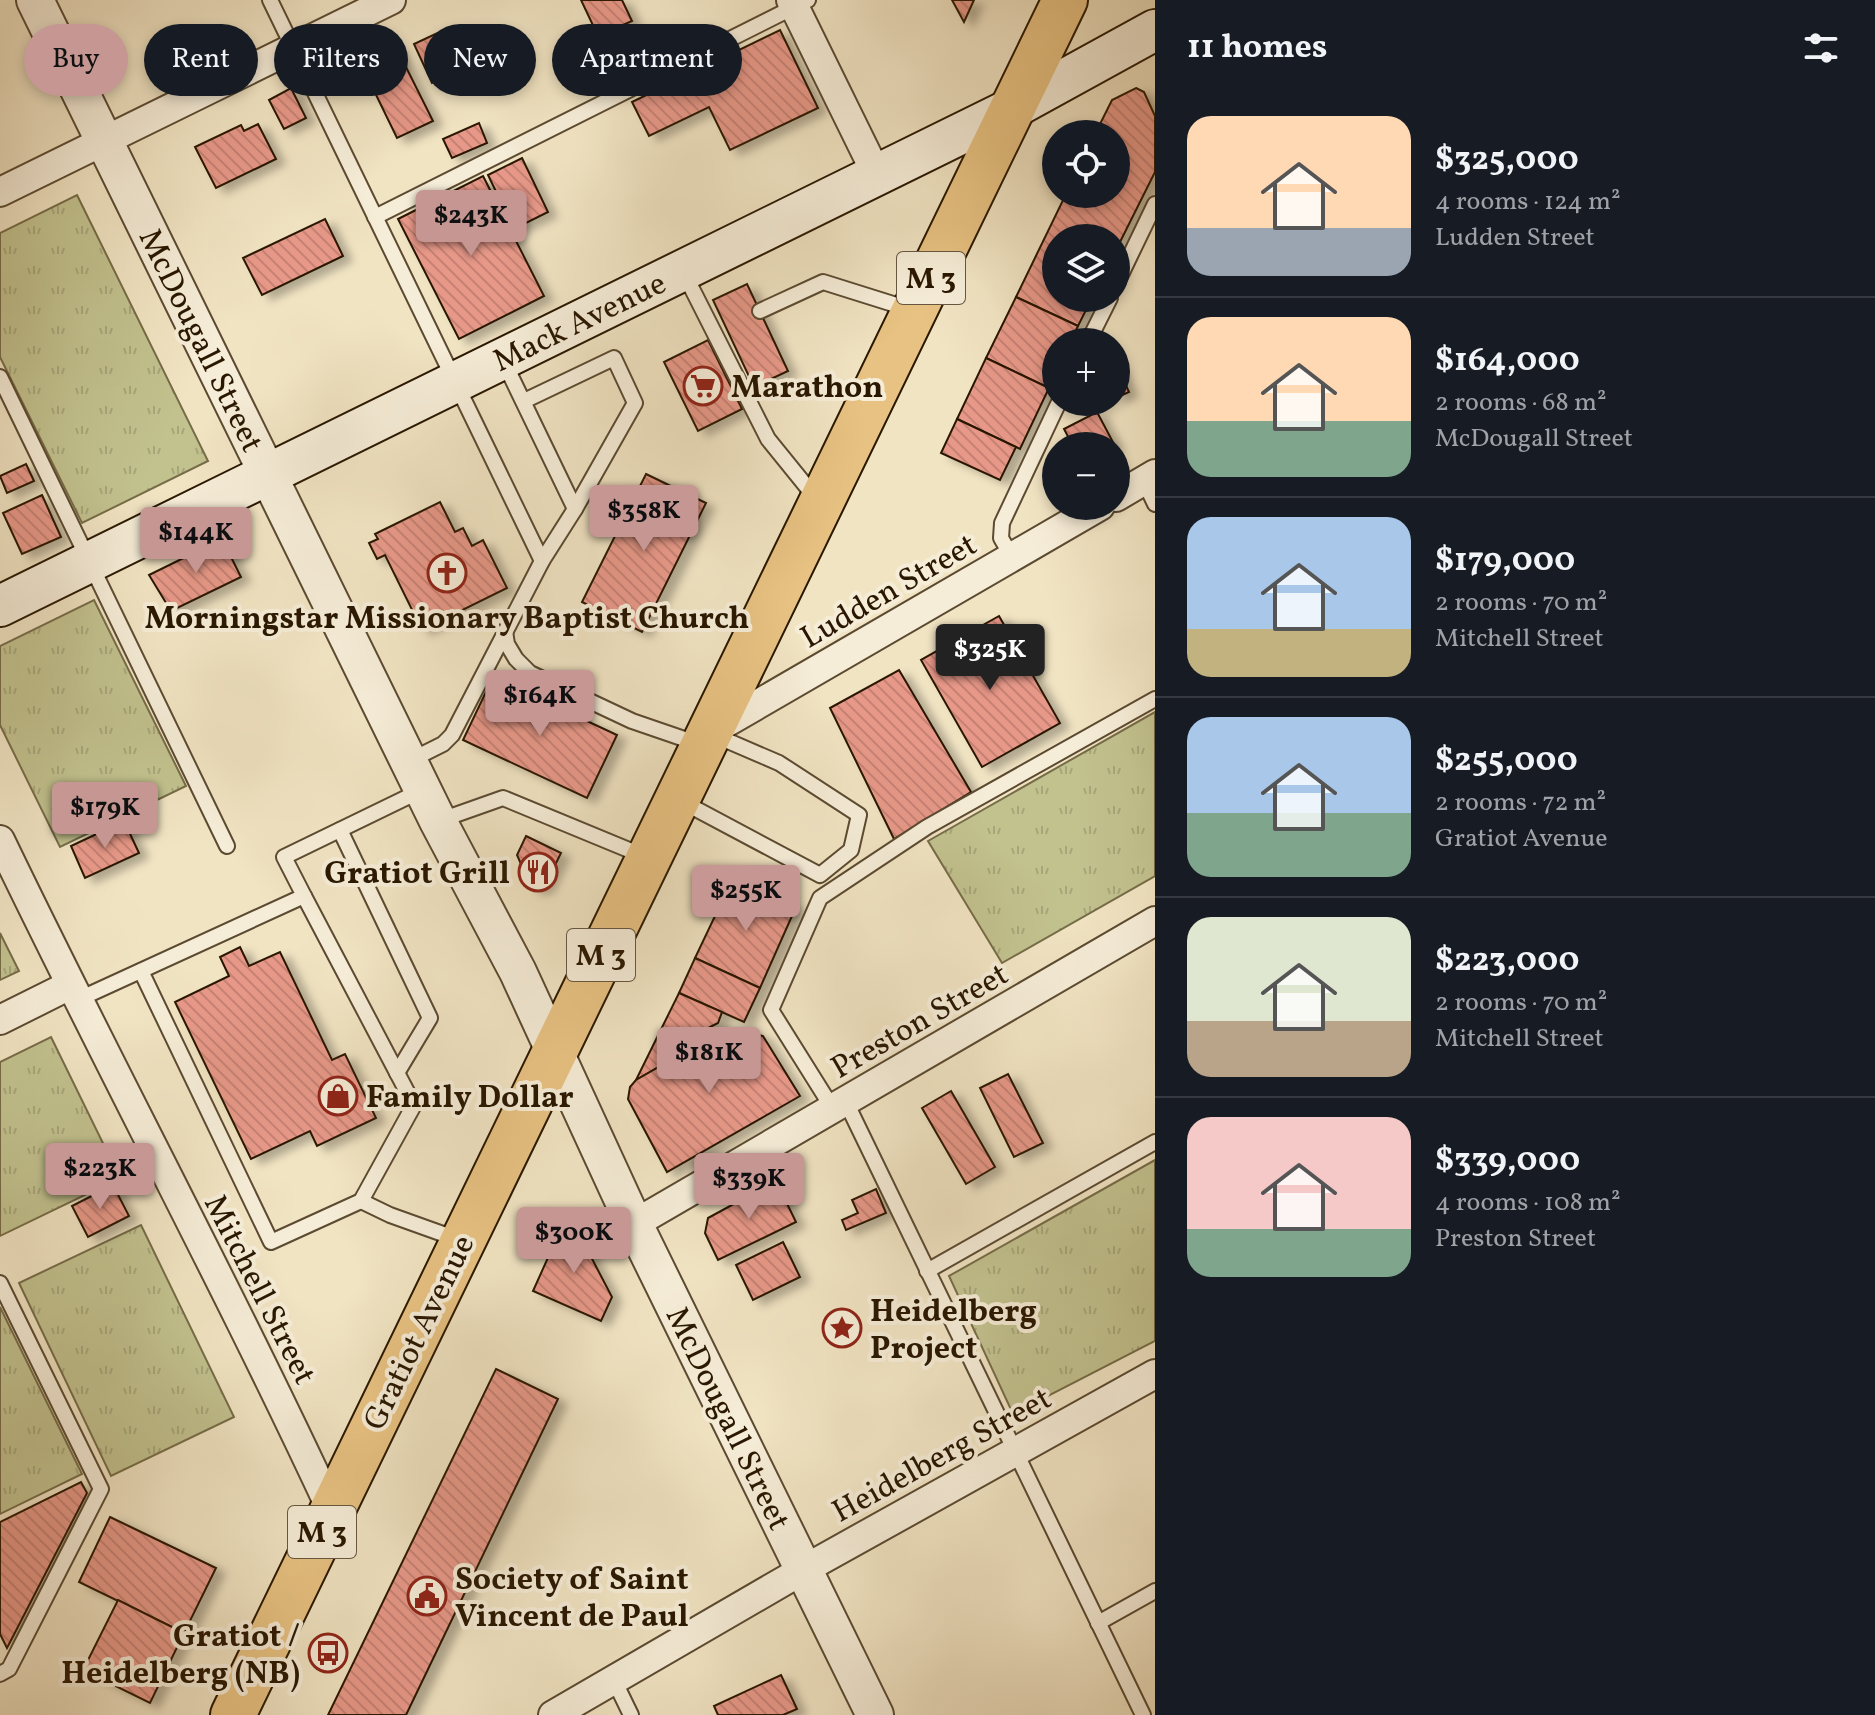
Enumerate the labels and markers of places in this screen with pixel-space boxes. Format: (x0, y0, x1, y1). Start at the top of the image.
pin: $243K (415, 190, 527, 258)
supermarket icon: Marathon (682, 365, 724, 407)
place label: Marathon (731, 367, 883, 411)
pin: $358K (588, 485, 700, 553)
pin: $144K (140, 507, 252, 575)
church icon: Morningstar Missionary Baptist Church (426, 552, 468, 594)
place label: Morningstar Missionary Baptist Church (145, 598, 749, 642)
pin: $325K (934, 624, 1046, 692)
pin: $164K (484, 670, 596, 738)
pin: $179K (49, 782, 161, 850)
restaurant icon: Gratiot Grill (517, 851, 559, 893)
place label: Gratiot Grill (324, 853, 510, 897)
pin: $255K (690, 865, 802, 933)
pin: $181K (653, 1027, 765, 1095)
shop icon: Family Dollar (317, 1075, 359, 1117)
place label: Family Dollar (366, 1077, 574, 1121)
pin: $223K (44, 1143, 156, 1211)
pin: $339K (693, 1153, 805, 1221)
pin: $300K (518, 1207, 630, 1275)
place label: Heidelberg Project (870, 1291, 1037, 1372)
place icon: Heidelberg Project (821, 1307, 863, 1349)
place label: Society of Saint Vincent de Paul (455, 1559, 689, 1640)
public building icon: Society of Saint Vincent de Paul (406, 1575, 448, 1617)
place label: Gratiot / Heidelberg (NB) (61, 1616, 300, 1697)
bus stop icon: Gratiot / Heidelberg (NB) (307, 1632, 349, 1674)

